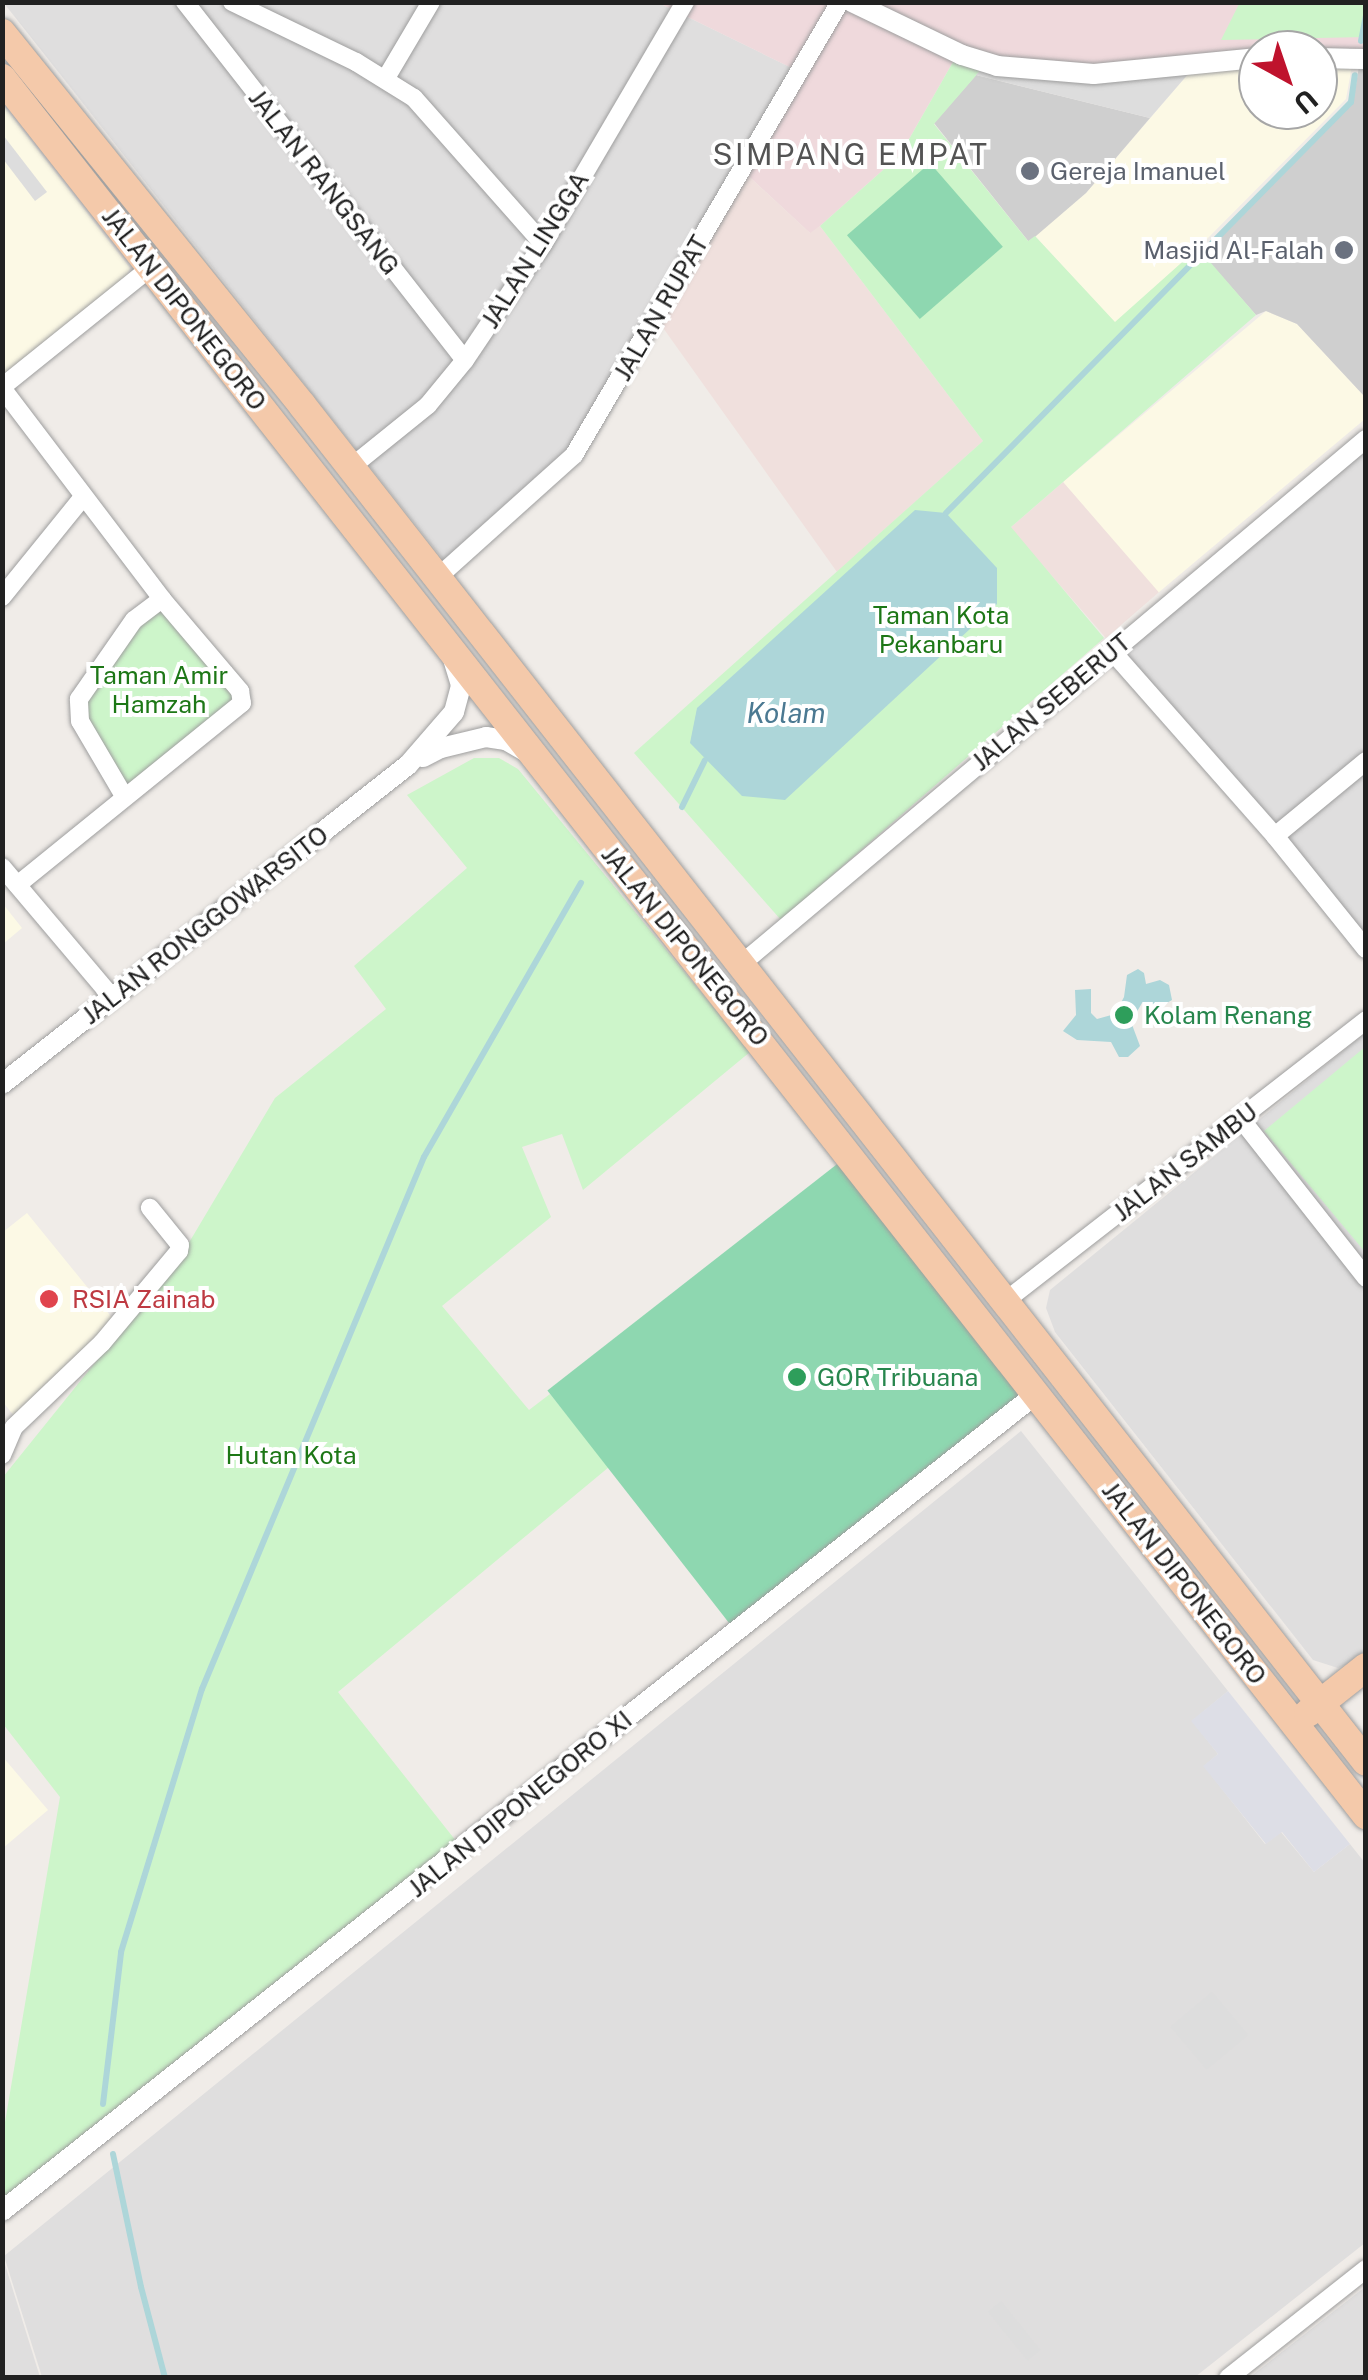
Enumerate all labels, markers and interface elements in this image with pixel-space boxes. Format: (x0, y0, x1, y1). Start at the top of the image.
north arrow (1238, 30, 1338, 130)
street label: JALAN RANGSANG (242, 83, 406, 281)
text: U (1288, 83, 1325, 121)
district label: SIMPANG EMPAT (712, 136, 990, 172)
place label: Gereja Imanuel (1050, 156, 1226, 186)
marker: Gereja Imanuel (1019, 160, 1041, 182)
street label: JALAN LINGGA (475, 166, 595, 334)
street label: JALAN DIPONEGORO (96, 202, 272, 416)
street label: JALAN RUPAT (607, 230, 715, 386)
place label: Masjid Al-Falah (1143, 235, 1324, 265)
marker: Masjid Al-Falah (1333, 239, 1355, 261)
park label: Taman Kota Pekanbaru (873, 601, 1009, 660)
street label: JALAN SEBERUT (966, 627, 1136, 777)
park label: Taman Amir Hamzah (90, 661, 228, 720)
water label: Kolam (746, 696, 826, 730)
street label: JALAN RONGGOWARSITO (76, 819, 334, 1031)
street label: JALAN DIPONEGORO (595, 840, 775, 1052)
place label: Kolam Renang (1144, 1000, 1312, 1030)
marker: Kolam Renang (1113, 1004, 1135, 1026)
street label: JALAN SAMBU (1107, 1096, 1263, 1228)
place label: RSIA Zainab (72, 1284, 215, 1314)
marker: RSIA Zainab (36, 1286, 62, 1312)
place label: GOR Tribuana (817, 1362, 978, 1392)
marker: GOR Tribuana (786, 1366, 808, 1388)
park label: Hutan Kota (226, 1440, 356, 1470)
street label: JALAN DIPONEGORO (1096, 1476, 1272, 1690)
street label: JALAN DIPONEGORO XI (402, 1704, 638, 1904)

